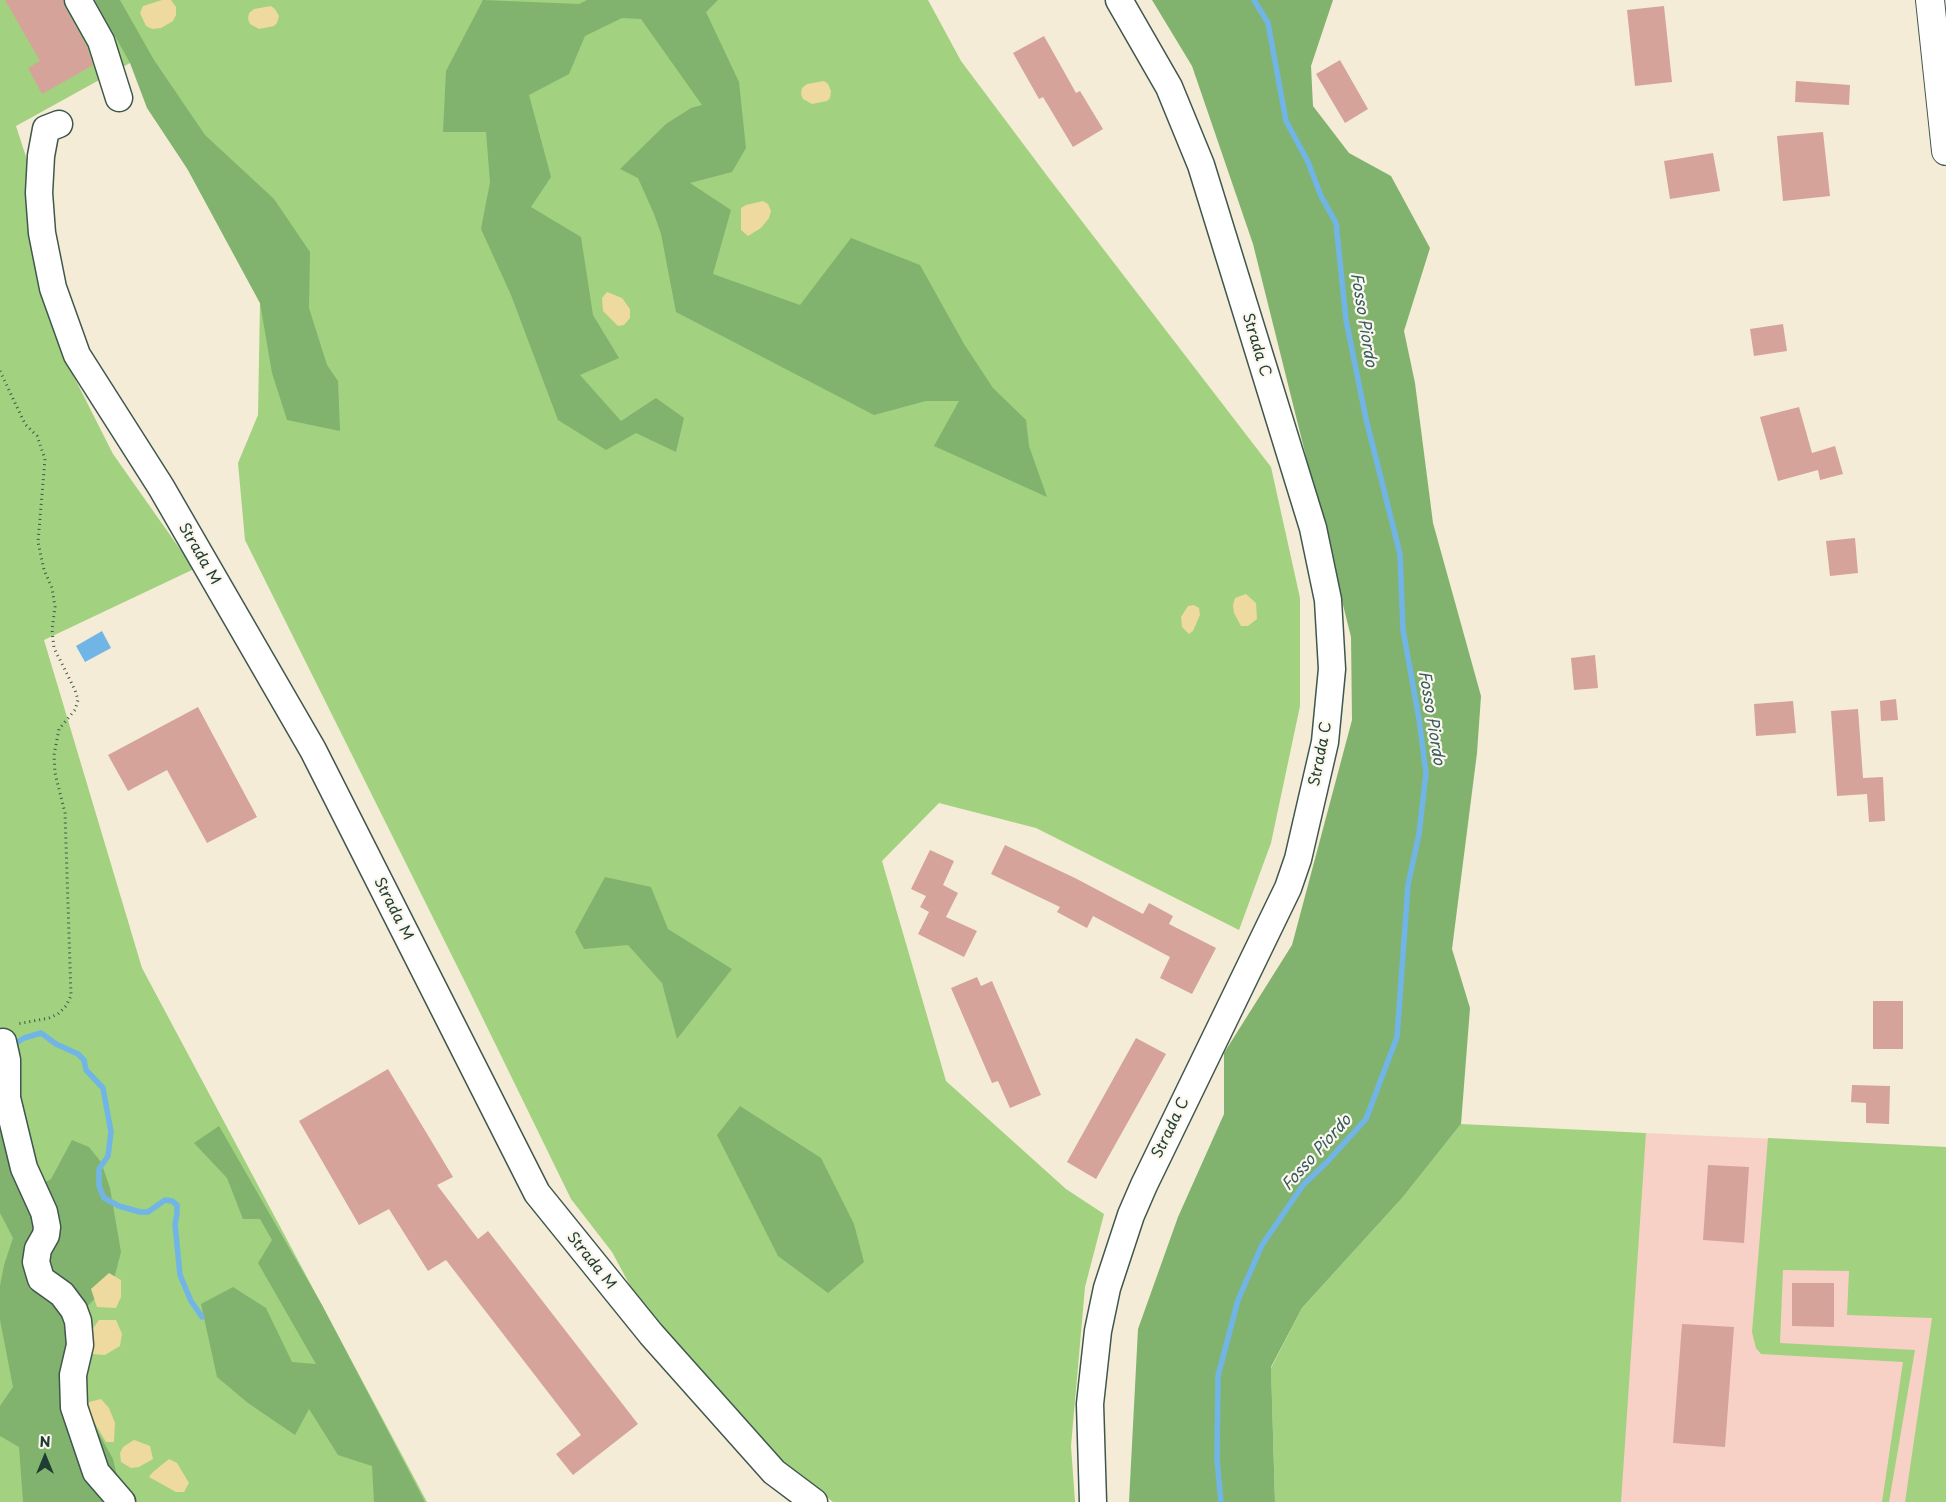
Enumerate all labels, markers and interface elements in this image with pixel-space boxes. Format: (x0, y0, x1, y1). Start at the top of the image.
water label: Fosso Piordo (1346, 272, 1380, 368)
street label: Strada C (1238, 311, 1274, 379)
street label: Strada M (174, 520, 224, 588)
water label: Fosso Piordo (1414, 670, 1448, 766)
street label: Strada C (1306, 720, 1336, 788)
street label: Strada M (369, 875, 417, 943)
street label: Strada C (1149, 1095, 1193, 1161)
water label: Fosso Piordo (1278, 1111, 1356, 1195)
street label: Strada M (563, 1229, 619, 1293)
text: N (39, 1431, 51, 1452)
north arrow (20, 1432, 70, 1482)

